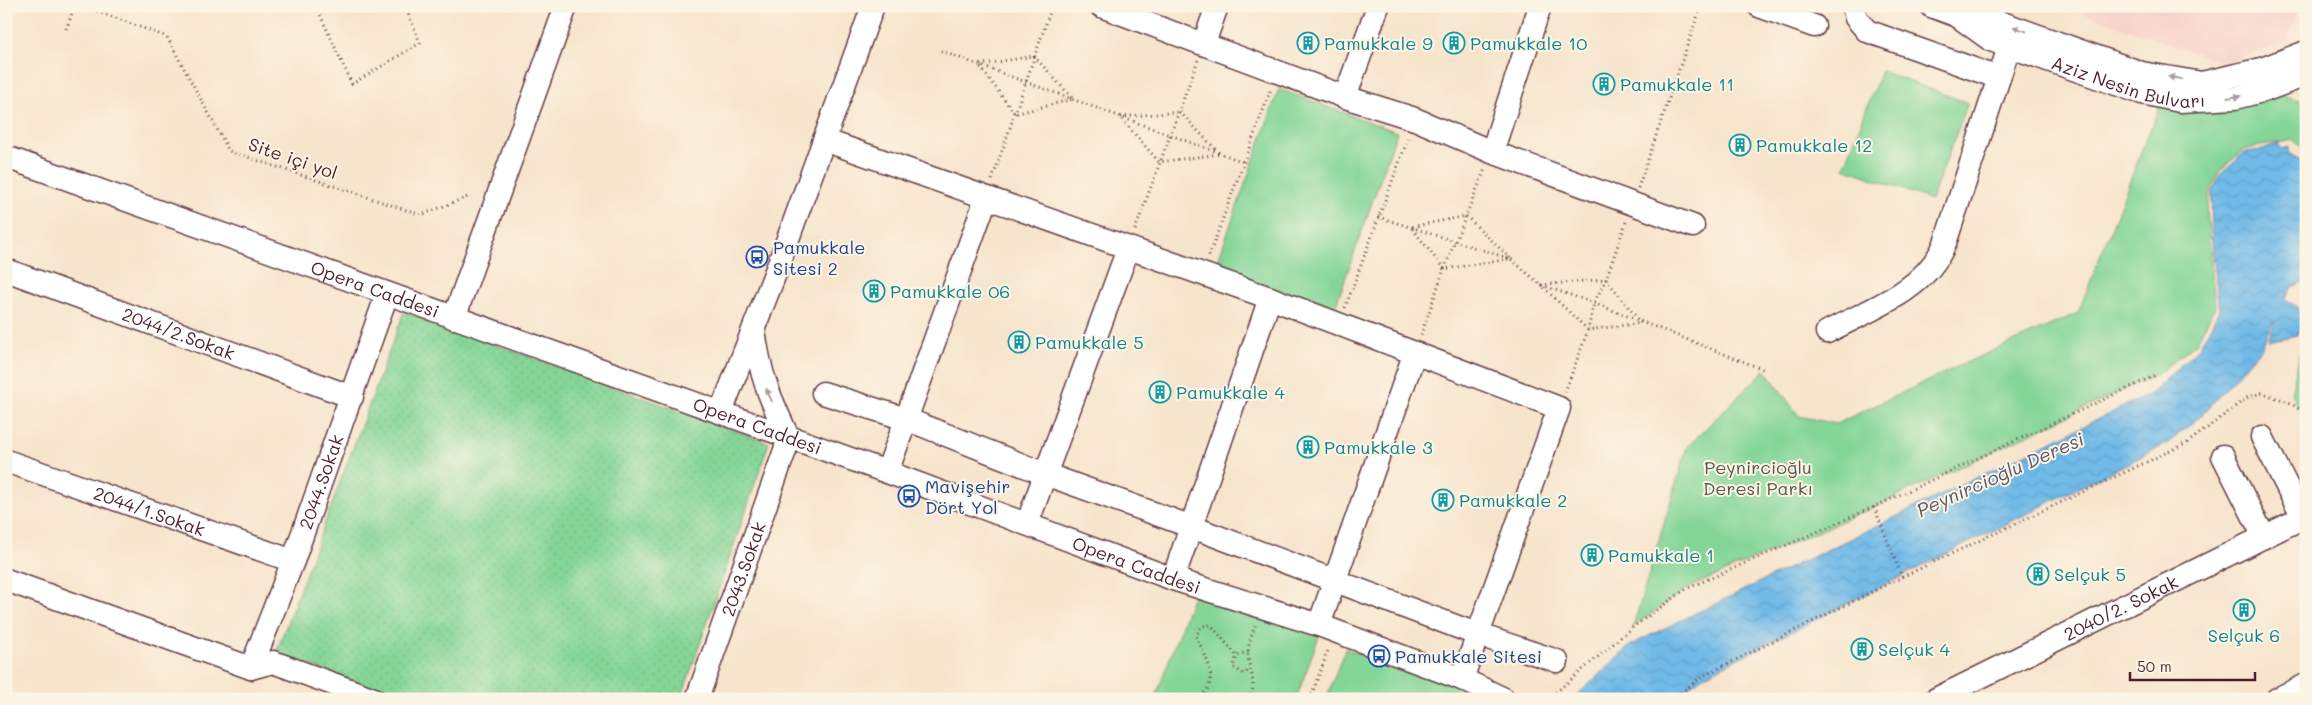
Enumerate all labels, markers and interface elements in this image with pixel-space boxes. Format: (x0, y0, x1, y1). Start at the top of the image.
one-way arrow (2012, 25, 2027, 33)
building icon: Pamukkale 9 (1296, 31, 1320, 55)
place label: Pamukkale 9 (1324, 31, 1433, 55)
building icon: Pamukkale 10 (1442, 31, 1466, 55)
place label: Pamukkale 10 (1470, 31, 1587, 55)
street label: Aziz Nesin Bulvarı (2048, 50, 2206, 113)
building icon: Pamukkale 11 (1592, 72, 1616, 96)
place label: Pamukkale 11 (1620, 72, 1734, 96)
one-way arrow (2166, 74, 2182, 82)
one-way arrow (2227, 93, 2243, 101)
street label: Site içi yol (245, 132, 341, 184)
building icon: Pamukkale 12 (1728, 133, 1752, 157)
place label: Pamukkale 12 (1756, 133, 1872, 157)
place label: Pamukkale Sitesi 2 (773, 235, 865, 280)
bus stop icon: Pamukkale Sitesi 2 (745, 245, 769, 269)
street label: Opera Caddesi (308, 255, 443, 323)
building icon: Pamukkale 06 (862, 279, 886, 303)
place label: Pamukkale 06 (890, 279, 1010, 303)
street label: 2044/2.Sokak (119, 302, 238, 365)
building icon: Pamukkale 5 (1007, 330, 1031, 354)
place label: Pamukkale 5 (1035, 330, 1144, 354)
building icon: Pamukkale 4 (1148, 380, 1172, 404)
place label: Pamukkale 4 (1176, 380, 1285, 404)
one-way arrow (764, 388, 772, 402)
street label: Opera Caddesi (690, 392, 825, 460)
water label: Peynircioğlu Deresi (1912, 426, 2088, 522)
street label: 2044.Sokak (293, 431, 349, 532)
building icon: Pamukkale 3 (1296, 435, 1320, 459)
place label: Pamukkale 3 (1324, 435, 1433, 459)
park label: Peynircioğlu Deresi Parkı (1703, 455, 1813, 500)
place label: Mavişehir Dört Yol (925, 474, 1011, 519)
street label: 2044/1.Sokak (91, 481, 208, 541)
bus stop icon: Mavişehir Dört Yol (897, 484, 921, 508)
building icon: Pamukkale 2 (1431, 488, 1455, 512)
place label: Pamukkale 2 (1459, 488, 1567, 512)
street label: 2043.Sokak (715, 518, 771, 619)
street label: Opera Caddesi (1069, 530, 1204, 599)
building icon: Pamukkale 1 (1580, 543, 1604, 567)
place label: Pamukkale 1 (1608, 543, 1714, 567)
building icon: Selçuk 5 (2026, 562, 2050, 586)
place label: Selçuk 5 (2054, 562, 2126, 586)
street label: 2040/2. Sokak (2059, 569, 2182, 646)
building icon: Selçuk 6 (2232, 598, 2256, 622)
place label: Selçuk 6 (2208, 623, 2280, 647)
building icon: Selçuk 4 (1850, 637, 1874, 661)
place label: Selçuk 4 (1878, 637, 1951, 661)
bus stop icon: Pamukkale Sitesi (1367, 644, 1391, 668)
place label: Pamukkale Sitesi (1395, 644, 1542, 668)
scale bar (2130, 650, 2254, 682)
text: 50 m (2137, 656, 2172, 676)

